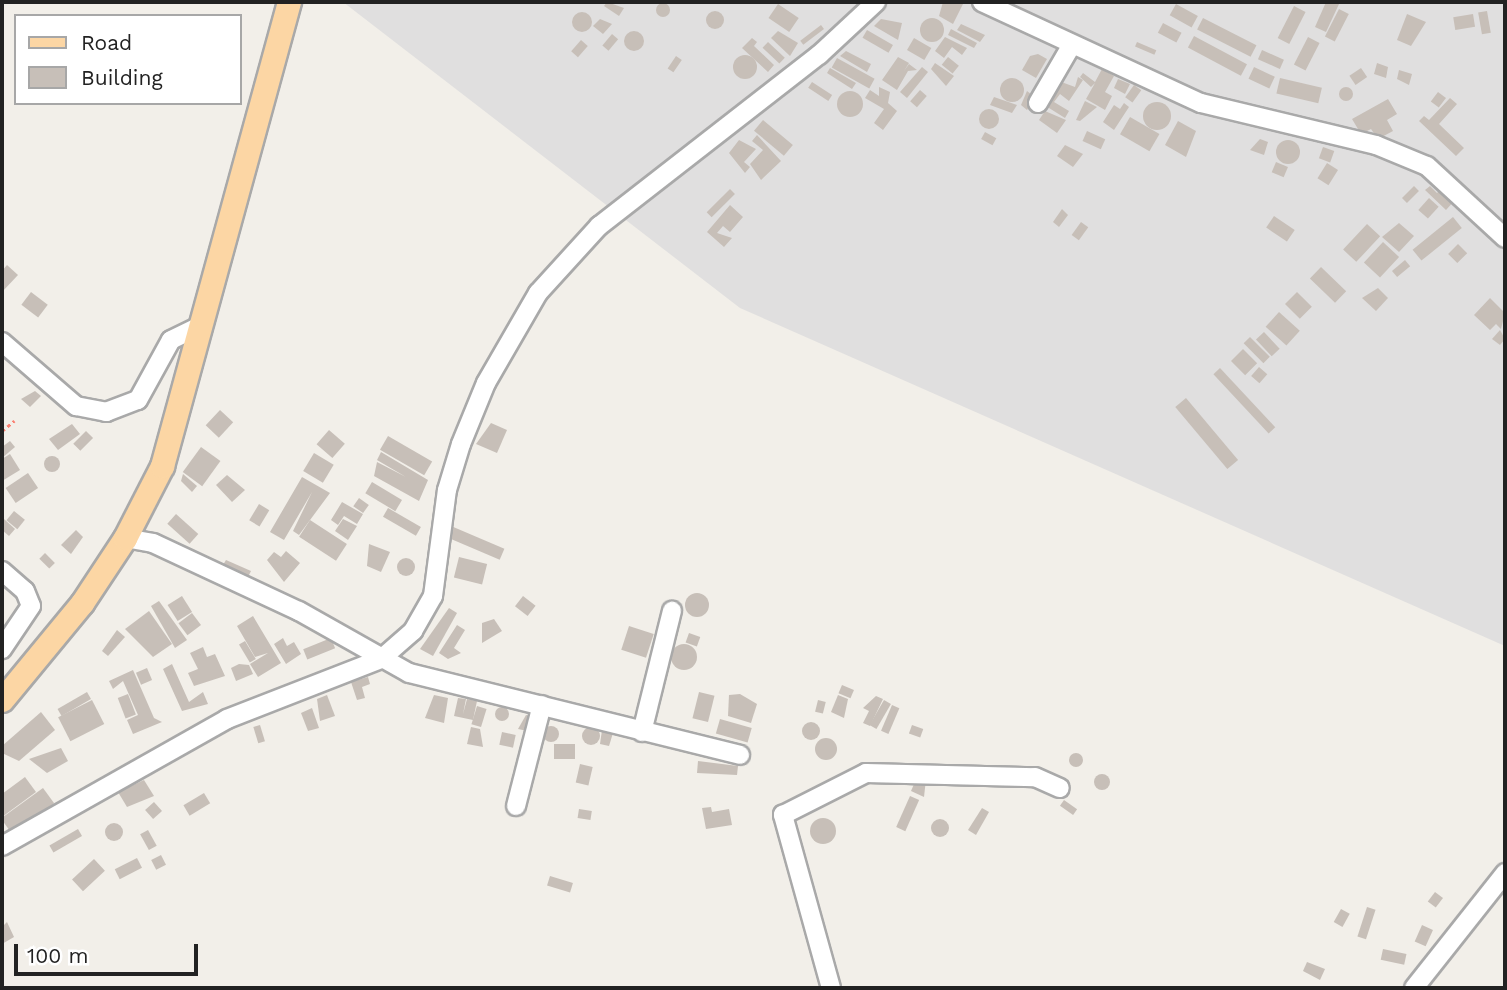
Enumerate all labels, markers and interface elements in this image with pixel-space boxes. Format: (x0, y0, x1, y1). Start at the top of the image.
legend (14, 14, 242, 105)
text: Road (81, 30, 132, 55)
text: Building (81, 65, 163, 90)
scale bar (18, 930, 201, 974)
text: 100 m (27, 943, 89, 968)

